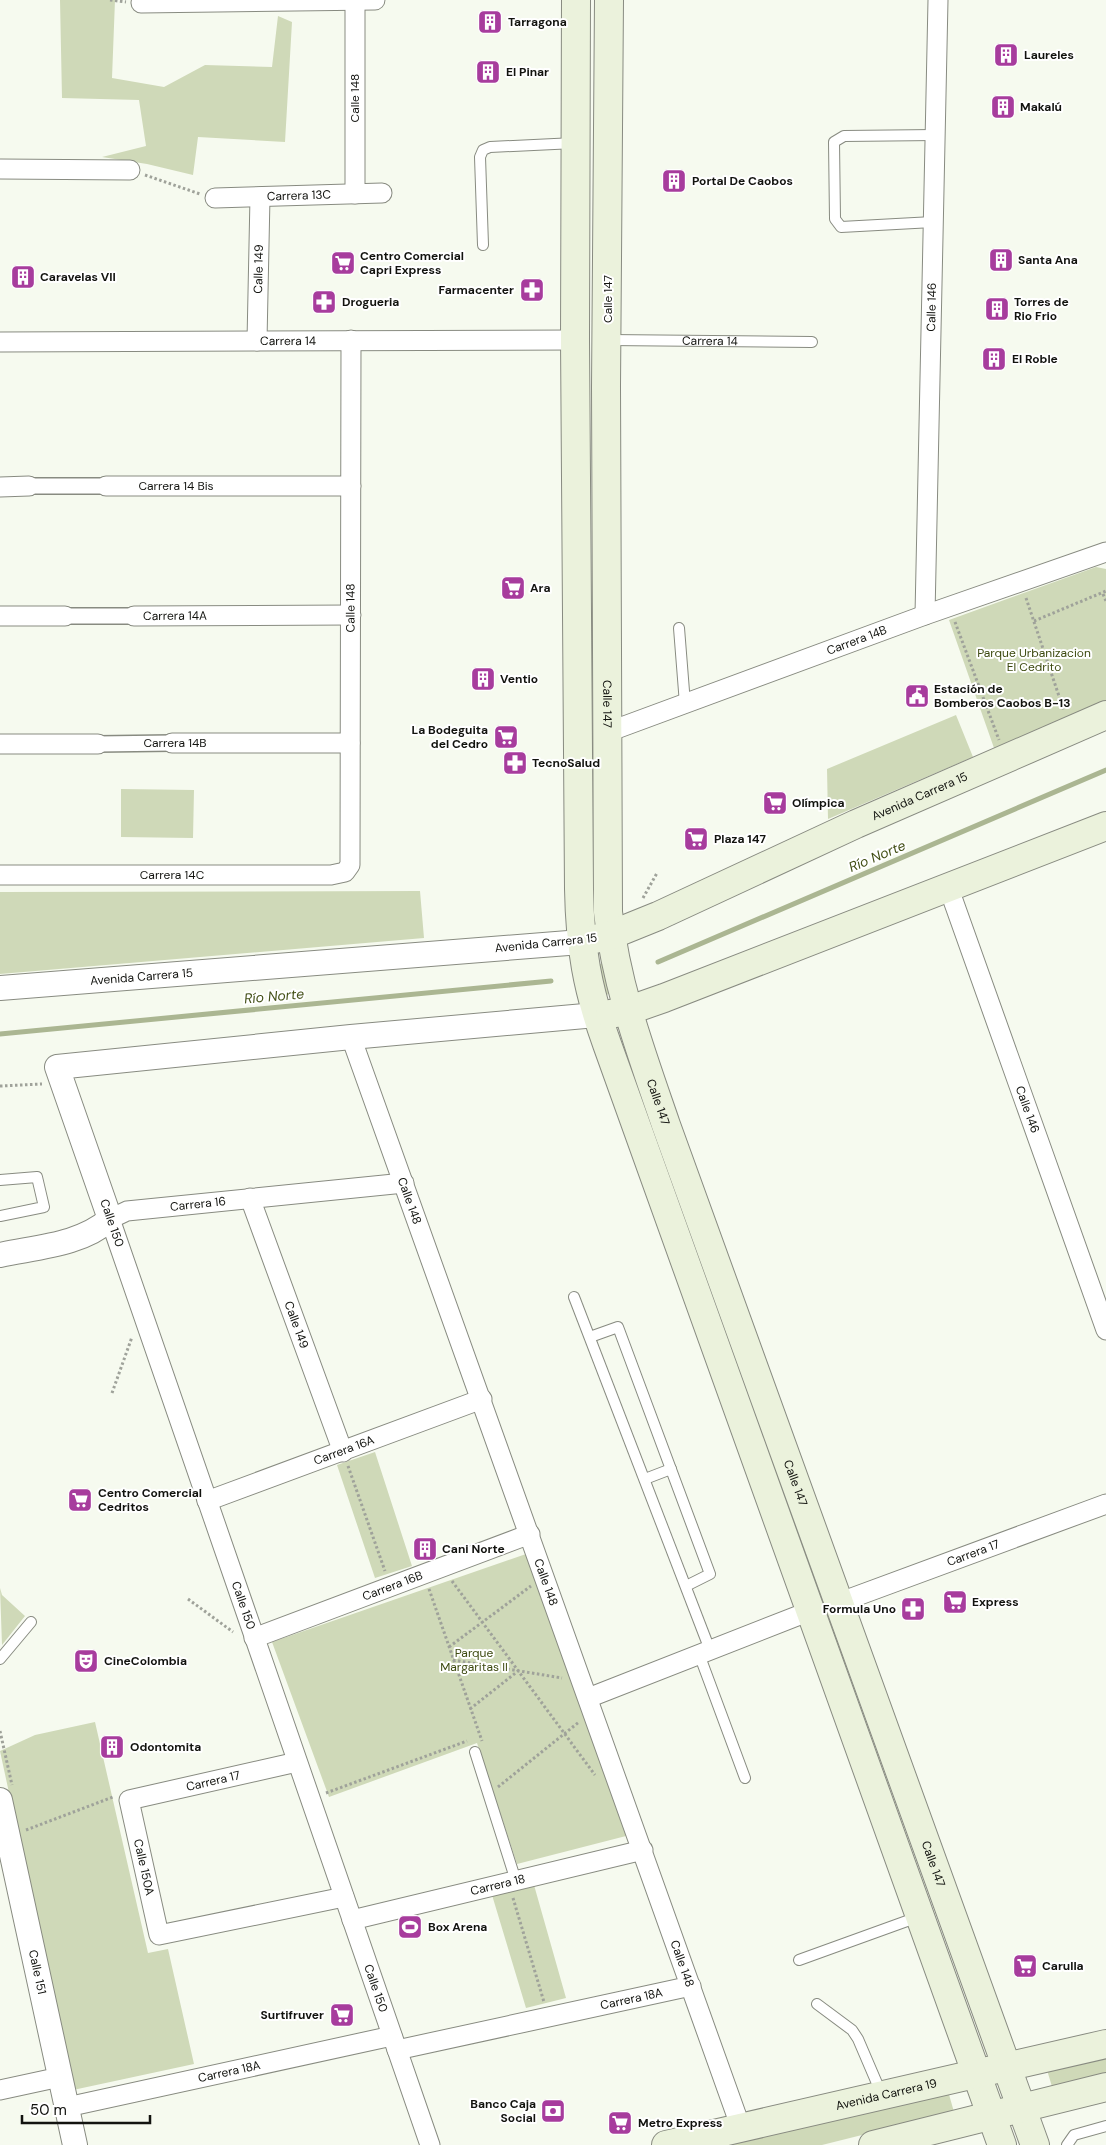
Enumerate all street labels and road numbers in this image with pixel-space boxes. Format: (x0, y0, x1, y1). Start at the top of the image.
street label: Calle 148 (347, 74, 363, 122)
street label: Carrera 13C (267, 187, 332, 204)
street label: Calle 149 (250, 244, 267, 294)
street label: Calle 147 (600, 275, 616, 323)
street label: Calle 146 (923, 282, 940, 332)
street label: Carrera 14 (260, 333, 316, 349)
street label: Carrera 14 (682, 333, 738, 349)
street label: Carrera 14 Bis (138, 478, 214, 494)
street label: Calle 148 (342, 583, 359, 632)
street label: Carrera 14A (143, 608, 207, 624)
street label: Carrera 14B (824, 622, 889, 659)
street label: Calle 147 (599, 680, 615, 728)
street label: Carrera 14B (143, 735, 207, 751)
street label: Avenida Carrera 15 (869, 768, 970, 824)
street label: Carrera 14C (140, 867, 205, 883)
street label: Avenida Carrera 15 (494, 930, 598, 956)
street label: Avenida Carrera 15 (90, 965, 194, 989)
street label: Calle 147 (643, 1077, 673, 1127)
street label: Calle 146 (1012, 1084, 1043, 1135)
street label: Calle 148 (394, 1175, 425, 1227)
street label: Carrera 16 (169, 1193, 227, 1215)
street label: Calle 150 (96, 1197, 128, 1249)
street label: Calle 149 (280, 1299, 312, 1351)
street label: Carrera 16A (311, 1432, 377, 1469)
street label: Calle 147 (780, 1458, 811, 1508)
street label: Carrera 17 (945, 1536, 1002, 1570)
street label: Calle 148 (530, 1557, 562, 1608)
street label: Carrera 16B (360, 1567, 425, 1604)
street label: Calle 150 (228, 1579, 259, 1632)
street label: Carrera 17 (184, 1767, 242, 1795)
street label: Calle 150A (130, 1837, 158, 1897)
street label: Calle 147 (918, 1839, 949, 1889)
street label: Carrera 18 (469, 1871, 527, 1899)
street label: Calle 148 (666, 1938, 698, 1989)
street label: Calle 151 (25, 1948, 50, 1996)
street label: Calle 150 (360, 1962, 392, 2014)
street label: Carrera 18A (599, 1984, 664, 2014)
street label: Carrera 18A (196, 2057, 262, 2086)
street label: Avenida Carrera 19 (834, 2075, 938, 2114)

